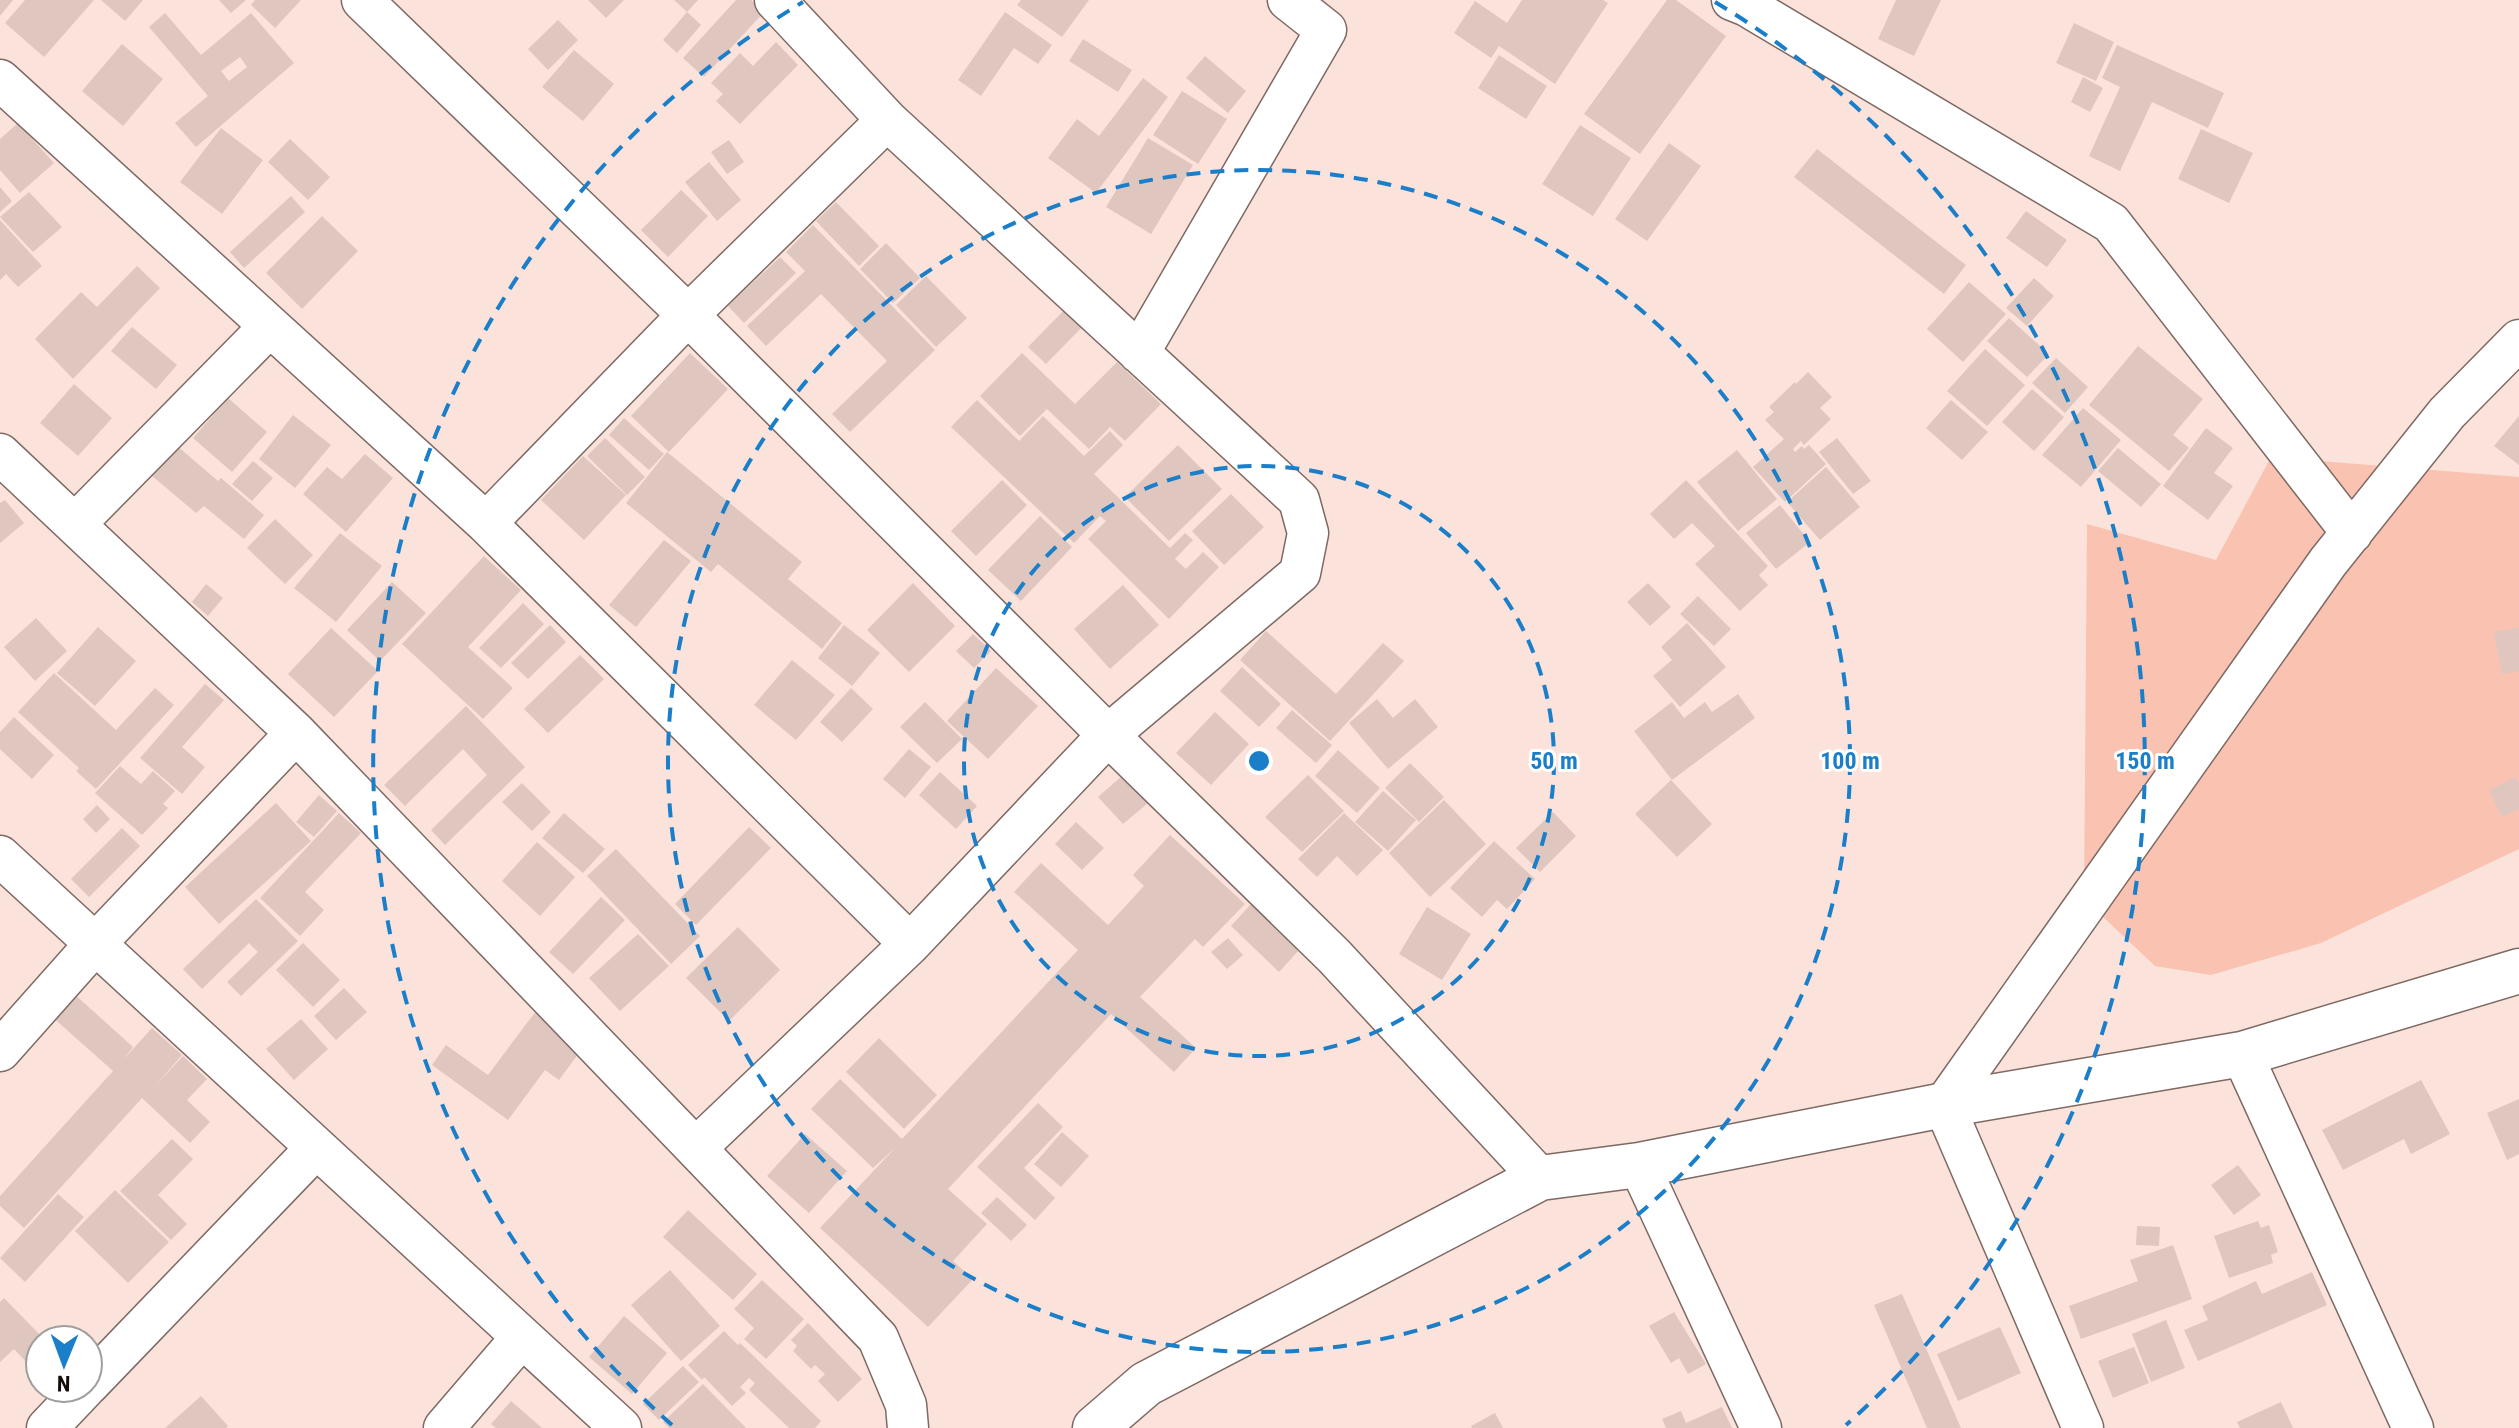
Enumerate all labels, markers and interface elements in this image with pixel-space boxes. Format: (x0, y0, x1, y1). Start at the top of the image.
centre of rings (1245, 747, 1273, 775)
text: 50 m (1530, 747, 1578, 775)
text: 100 m (1820, 747, 1880, 775)
text: 150 m (2115, 747, 2175, 775)
north arrow (24, 1324, 104, 1404)
text: N (57, 1371, 71, 1396)

